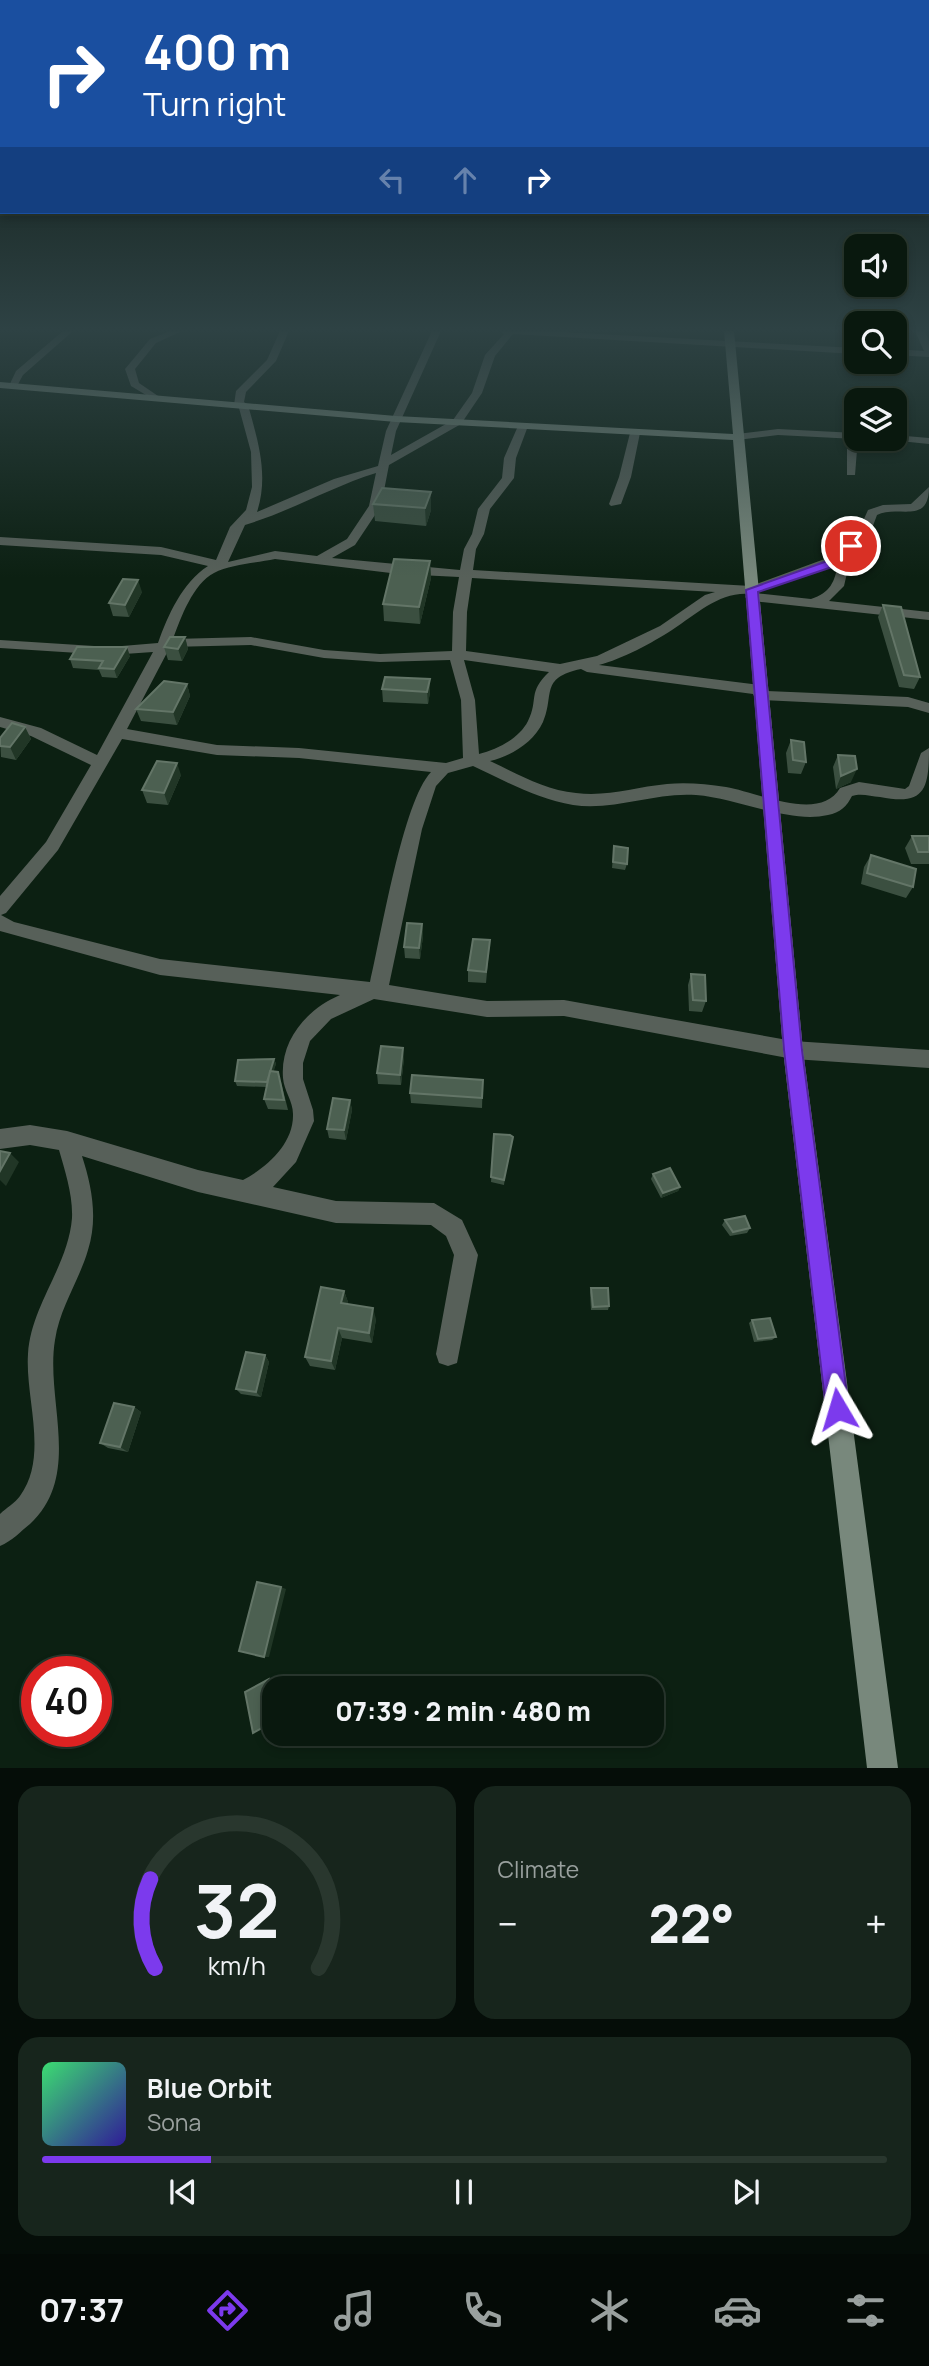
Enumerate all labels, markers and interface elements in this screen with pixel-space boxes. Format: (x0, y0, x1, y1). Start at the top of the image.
text: 400 m (143, 18, 291, 85)
icon: right (28, 28, 119, 119)
text: Turn right (143, 82, 286, 126)
icon: left (373, 161, 411, 199)
icon: ahead (446, 161, 484, 199)
icon: right (519, 161, 557, 199)
map controls (844, 234, 907, 451)
button: sound (844, 234, 907, 297)
button: search (844, 311, 907, 374)
button: layers (844, 388, 907, 451)
pin (821, 516, 881, 576)
icon: arrive (832, 527, 870, 565)
position arrow (801, 1372, 875, 1446)
speed limit sign: 40 (21, 1656, 112, 1747)
text: 07:39 · 2 min · 480 m (335, 1693, 591, 1729)
text: Climate (498, 1853, 579, 1885)
text: 32 (194, 1861, 280, 1961)
text: 22° (648, 1888, 735, 1959)
text: − (498, 1897, 518, 1949)
text: + (865, 1897, 887, 1949)
text: km/h (208, 1948, 266, 1983)
text: Blue Orbit (147, 2070, 272, 2106)
text: Sona (147, 2106, 201, 2138)
icon: previous (164, 2173, 202, 2211)
icon: pause (445, 2173, 483, 2211)
icon: next (727, 2173, 765, 2211)
icon: directions (203, 2286, 252, 2335)
icon: music (330, 2286, 379, 2335)
icon: phone (458, 2286, 507, 2335)
icon: climate (585, 2286, 634, 2335)
icon: car (713, 2286, 762, 2335)
icon: filters (841, 2286, 890, 2335)
text: 07:37 (39, 2288, 124, 2332)

